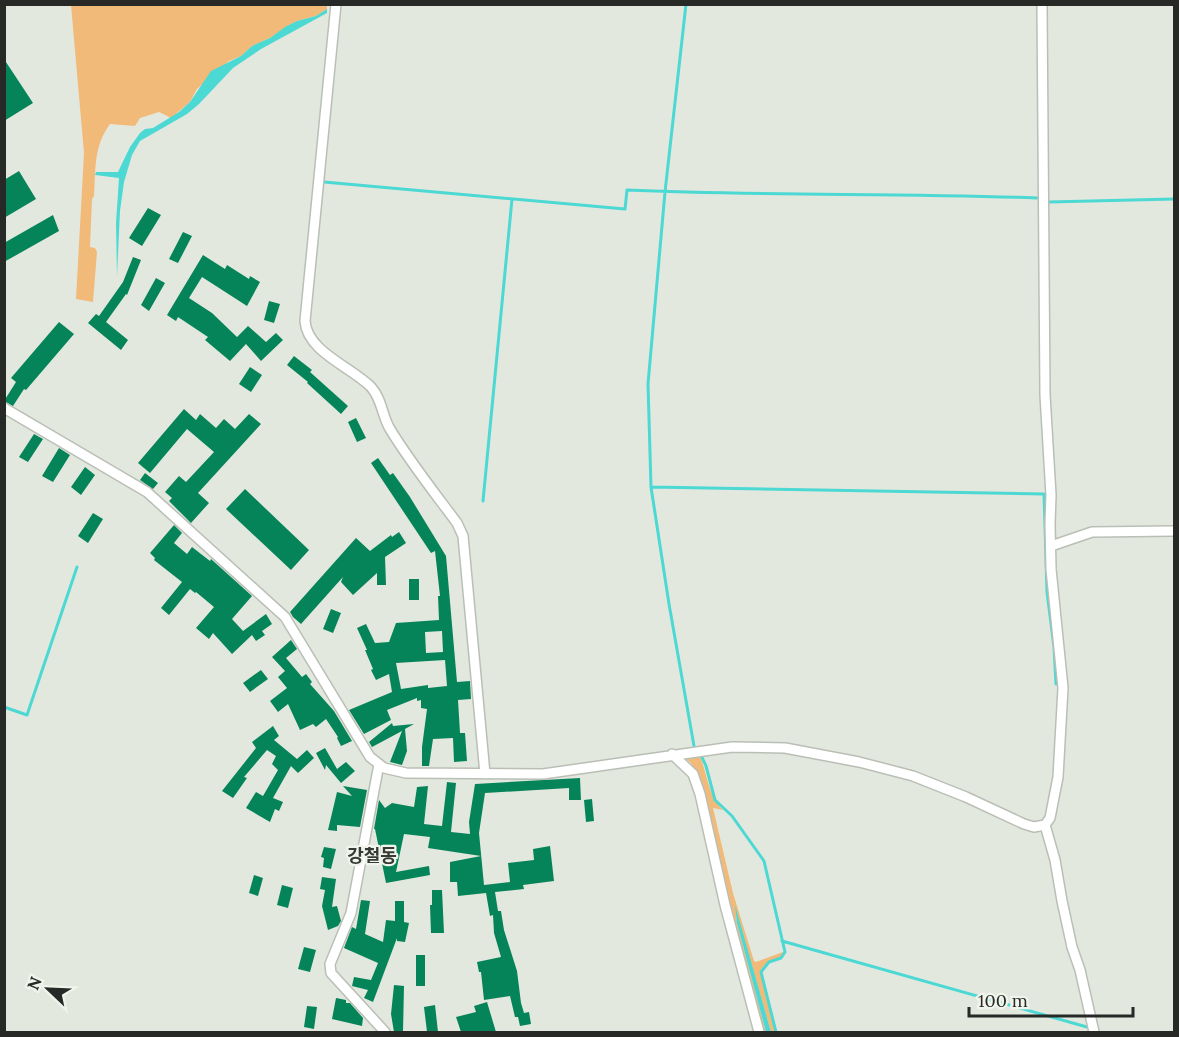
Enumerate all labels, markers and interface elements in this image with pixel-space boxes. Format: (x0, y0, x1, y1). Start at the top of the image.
district label: 강철동 (347, 844, 397, 867)
north arrow (18, 959, 78, 1019)
text: N (23, 974, 46, 993)
scale bar (969, 980, 1132, 1018)
text: 100 m (978, 989, 1028, 1012)

